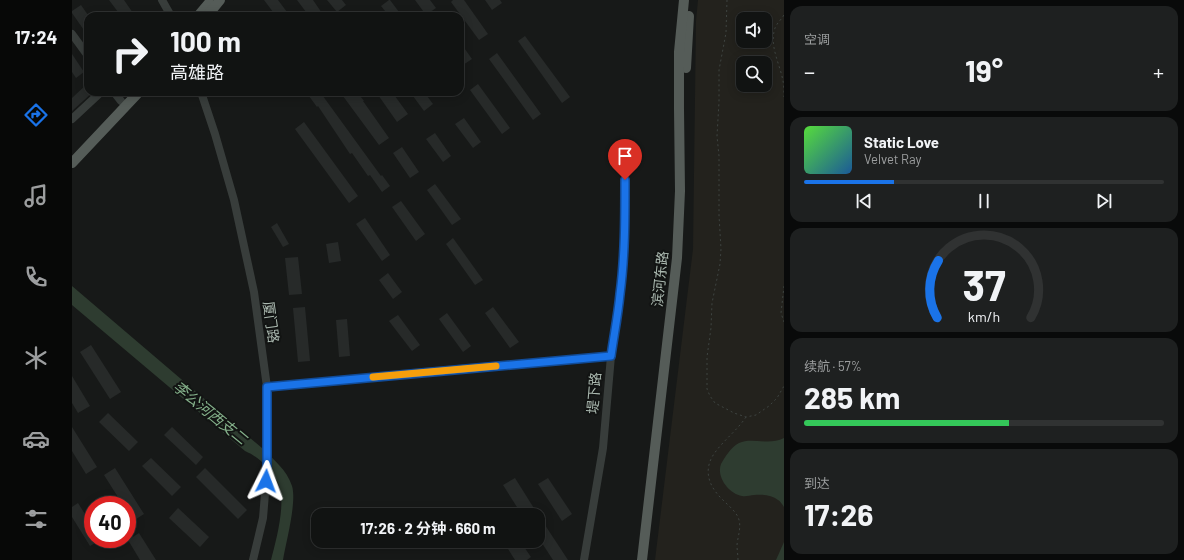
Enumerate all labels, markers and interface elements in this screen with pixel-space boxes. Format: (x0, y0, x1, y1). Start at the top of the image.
map controls (736, 12, 772, 92)
button: sound (736, 12, 772, 48)
text: 100 m (170, 24, 241, 58)
text: 17:24 (15, 26, 57, 48)
icon: right (104, 28, 156, 80)
text: 空调 (804, 31, 830, 47)
text: 19° (965, 52, 1003, 88)
button: search (736, 56, 772, 92)
text: − (804, 58, 815, 84)
text: + (1153, 58, 1164, 84)
text: 高雄路 (170, 61, 224, 83)
icon: directions (22, 101, 50, 129)
text: Static Love (864, 133, 939, 151)
pin (608, 139, 642, 180)
icon: arrive (614, 145, 636, 167)
text: Velvet Ray (864, 151, 922, 167)
icon: music (22, 182, 50, 210)
icon: previous (853, 190, 875, 212)
icon: pause (973, 190, 995, 212)
icon: next (1093, 190, 1115, 212)
street label: 滨河东路 (648, 250, 671, 308)
text: 37 (962, 259, 1006, 309)
icon: phone (22, 263, 50, 291)
street label: 厦门路 (260, 300, 283, 344)
text: km/h (968, 308, 1000, 325)
icon: climate (22, 344, 50, 372)
text: 续航 · 57% (804, 358, 862, 374)
street label: 堤下路 (583, 371, 604, 415)
water label: 李公河西支二 (170, 377, 252, 448)
text: 285 km (804, 379, 900, 415)
icon: car (22, 425, 50, 453)
position arrow (245, 460, 287, 502)
text: 到达 (804, 475, 830, 491)
speed limit sign: 40 (84, 496, 136, 548)
text: 17:26 (804, 496, 873, 532)
icon: filters (22, 505, 50, 533)
text: 17:26 · 2 分钟 · 660 m (360, 519, 496, 537)

